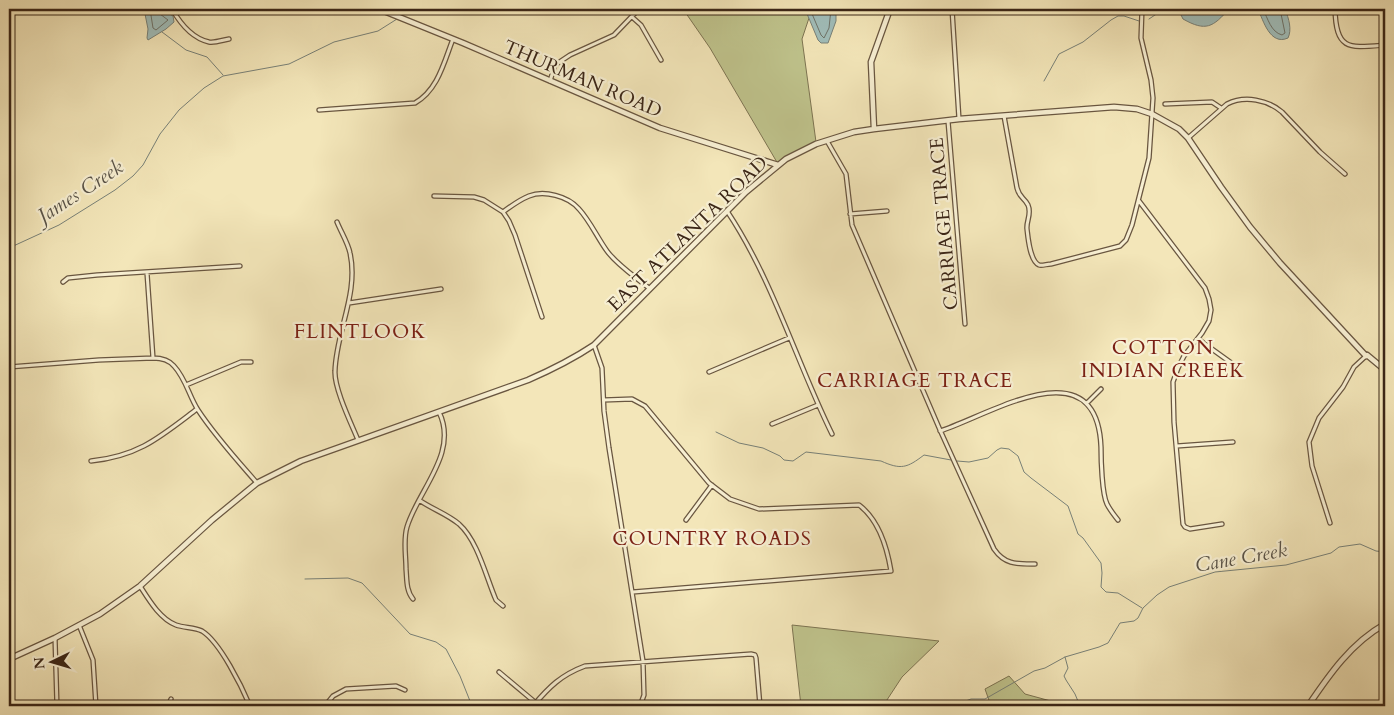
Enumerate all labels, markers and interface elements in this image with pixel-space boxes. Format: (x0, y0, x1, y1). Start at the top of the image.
street label: THURMAN ROAD (499, 34, 666, 124)
street label: CARRIAGE TRACE (924, 137, 964, 311)
street label: EAST ATLANTA ROAD (602, 150, 774, 317)
water label: James Creek (28, 154, 128, 232)
district label: FLINTLOOK (294, 318, 426, 345)
district label: COTTON INDIAN CREEK (1081, 334, 1245, 384)
district label: CARRIAGE TRACE (817, 367, 1013, 394)
district label: COUNTRY ROADS (612, 525, 812, 552)
water label: Cane Creek (1193, 536, 1289, 579)
north arrow (28, 638, 78, 688)
text: N (30, 656, 50, 670)

